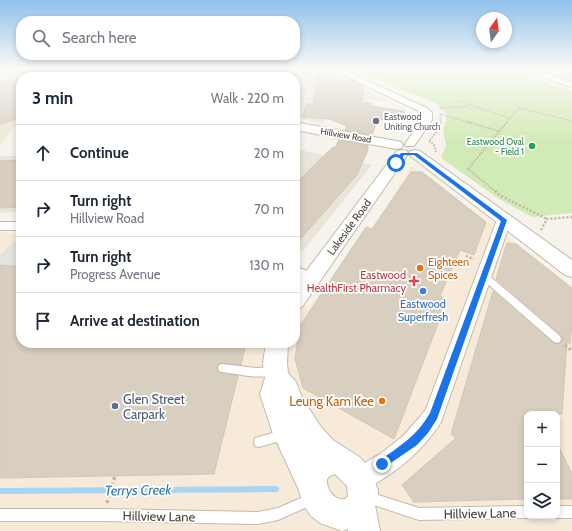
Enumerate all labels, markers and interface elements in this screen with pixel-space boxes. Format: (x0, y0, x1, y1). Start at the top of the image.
north arrow (476, 12, 512, 48)
search box (16, 16, 300, 60)
icon: search (30, 27, 52, 49)
text: Search here (62, 29, 137, 47)
text: 3 min (32, 88, 73, 108)
text: Walk · 220 m (211, 90, 284, 106)
place label: Eastwood Uniting Church (384, 111, 441, 132)
marker: Eastwood Uniting Church (371, 116, 381, 126)
street label: Hillview Road (320, 125, 372, 145)
place label: Eastwood Oval - Field 1 (467, 136, 525, 157)
marker: Eastwood Oval - Field 1 (527, 141, 537, 151)
icon: ahead (32, 142, 54, 164)
text: Continue (70, 144, 129, 162)
text: 20 m (254, 145, 284, 161)
route start (387, 154, 405, 172)
text: Turn right (70, 192, 131, 210)
street label: Lakeside Road (324, 196, 374, 258)
icon: right (32, 198, 54, 220)
text: 70 m (254, 201, 284, 217)
text: Hillview Road (70, 210, 144, 226)
text: Turn right (70, 248, 131, 266)
icon: right (32, 254, 54, 276)
place label: Eighteen Spices (428, 255, 469, 282)
text: 130 m (249, 257, 284, 273)
marker: Eighteen Spices (415, 263, 425, 273)
text: Progress Avenue (70, 266, 160, 282)
place label: Eastwood HealthFirst Pharmacy (307, 268, 406, 295)
marker: Eastwood HealthFirst Pharmacy (409, 276, 419, 286)
marker: Eastwood Superfresh (418, 286, 428, 296)
place label: Eastwood Superfresh (398, 297, 448, 324)
icon: arrive (32, 310, 54, 332)
text: Arrive at destination (70, 312, 200, 330)
place label: Glen Street Carpark (123, 391, 186, 422)
place label: Leung Kam Kee (289, 393, 374, 409)
marker: Leung Kam Kee (377, 396, 387, 406)
marker: Glen Street Carpark (110, 401, 120, 411)
map controls (524, 411, 560, 519)
button: + (524, 411, 560, 447)
button: − (524, 447, 560, 483)
route end (373, 455, 391, 473)
water label: Terrys Creek (104, 480, 173, 500)
button: layers (524, 483, 560, 519)
street label: Hillview Lane (444, 504, 517, 522)
street label: Hillview Lane (123, 507, 196, 525)

